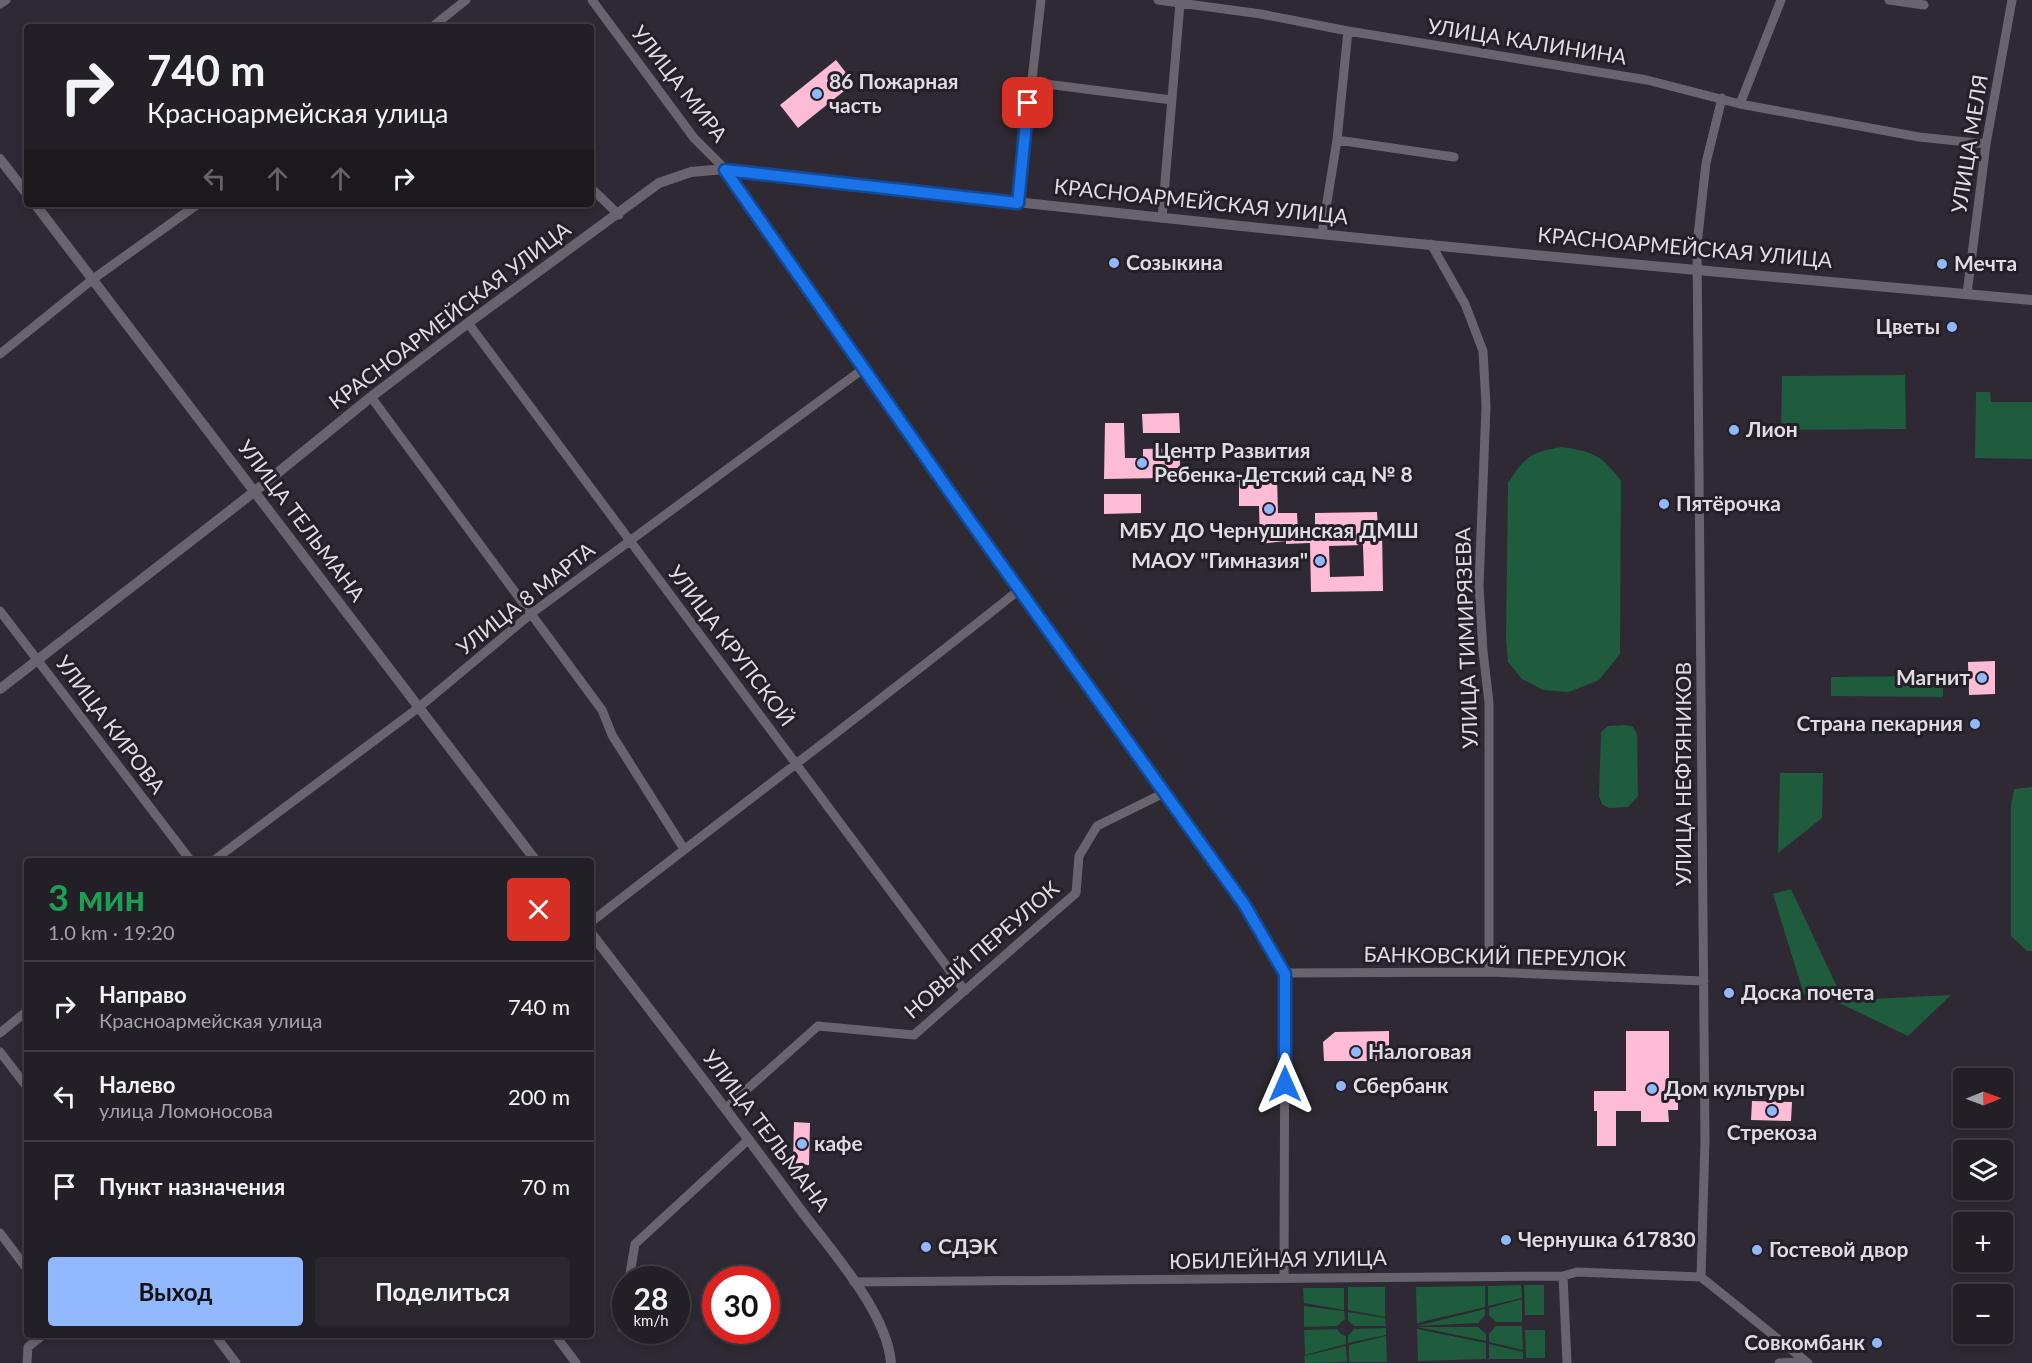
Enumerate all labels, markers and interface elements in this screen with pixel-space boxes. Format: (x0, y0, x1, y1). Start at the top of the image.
street label: УЛИЦА КАЛИНИНА (1426, 12, 1629, 69)
street label: УЛИЦА МИРА (627, 20, 734, 147)
text: 740 m (147, 45, 265, 95)
icon: right (48, 48, 126, 126)
place label: 86 Пожарная часть (829, 68, 958, 117)
street label: УЛИЦА МЕЛЯ (1945, 73, 1992, 215)
pin (1002, 77, 1053, 128)
icon: arrive (1011, 86, 1044, 119)
marker: 86 Пожарная часть (810, 87, 824, 101)
text: Красноармейская улица (147, 96, 448, 129)
icon: left (198, 162, 231, 195)
icon: ahead (261, 162, 294, 195)
icon: ahead (324, 162, 357, 195)
icon: right (387, 162, 420, 195)
street label: КРАСНОАРМЕЙСКАЯ УЛИЦА (1053, 173, 1350, 228)
street label: КРАСНОАРМЕЙСКАЯ УЛИЦА (323, 215, 575, 414)
street label: КРАСНОАРМЕЙСКАЯ УЛИЦА (1537, 221, 1834, 272)
place label: Созыкина (1126, 249, 1223, 274)
place label: Мечта (1954, 250, 2017, 275)
marker: Созыкина (1107, 256, 1121, 270)
marker: Мечта (1935, 257, 1949, 271)
place label: Цветы (1875, 313, 1940, 338)
marker: Цветы (1945, 320, 1959, 334)
place label: Лион (1745, 416, 1798, 441)
marker: Лион (1727, 423, 1741, 437)
street label: УЛИЦА ТЕЛЬМАНА (233, 434, 372, 606)
place label: Центр Развития Ребенка-Детский сад № 8 (1154, 437, 1413, 486)
marker: Центр Развития Ребенка-Детский сад № 8 (1135, 456, 1149, 470)
place label: Пятёрочка (1676, 490, 1781, 515)
marker: Пятёрочка (1657, 497, 1671, 511)
marker: МБУ ДО Чернушинская ДМШ (1262, 502, 1276, 516)
place label: МБУ ДО Чернушинская ДМШ (1119, 517, 1419, 542)
street label: УЛИЦА ТИМИРЯЗЕВА (1449, 526, 1482, 749)
street label: УЛИЦА 8 МАРТА (451, 536, 600, 659)
place label: МАОУ "Гимназия" (1131, 547, 1308, 572)
marker: МАОУ "Гимназия" (1313, 554, 1327, 568)
street label: УЛИЦА КРУПСКОЙ (664, 560, 801, 730)
street label: УЛИЦА КИРОВА (51, 650, 172, 799)
street label: УЛИЦА НЕФТЯНИКОВ (1670, 662, 1695, 886)
place label: Магнит (1896, 664, 1970, 689)
marker: Магнит (1975, 671, 1989, 685)
place label: Страна пекарния (1797, 710, 1963, 735)
marker: Страна пекарния (1968, 717, 1982, 731)
text: 3 мин (48, 875, 145, 919)
street label: НОВЫЙ ПЕРЕУЛОК (898, 875, 1064, 1023)
button: close (507, 878, 570, 941)
text: 1.0 km · 19:20 (48, 920, 175, 944)
street label: БАНКОВСКИЙ ПЕРЕУЛОК (1364, 941, 1627, 970)
place label: Доска почета (1741, 979, 1874, 1004)
text: Направо (99, 981, 187, 1008)
marker: Доска почета (1722, 986, 1736, 1000)
icon: right (48, 990, 81, 1023)
text: 740 m (508, 993, 570, 1020)
text: Красноармейская улица (99, 1008, 322, 1032)
place label: Налоговая (1368, 1038, 1472, 1063)
street label: УЛИЦА ТЕЛЬМАНА (698, 1044, 837, 1216)
marker: Налоговая (1349, 1045, 1363, 1059)
position arrow (1253, 1052, 1317, 1116)
north arrow (1953, 1068, 2013, 1128)
map controls (1953, 1068, 2013, 1344)
text: Налево (99, 1071, 175, 1098)
place label: Сбербанк (1353, 1072, 1449, 1097)
place label: Дом культуры (1664, 1075, 1805, 1100)
marker: Сбербанк (1334, 1079, 1348, 1093)
icon: left (48, 1080, 81, 1113)
marker: Дом культуры (1645, 1082, 1659, 1096)
text: 200 m (508, 1083, 570, 1110)
text: улица Ломоносова (99, 1098, 273, 1122)
marker: Стрекоза (1765, 1104, 1779, 1118)
place label: Стрекоза (1727, 1119, 1817, 1144)
place label: кафе (814, 1130, 863, 1155)
marker: кафе (795, 1137, 809, 1151)
button: layers (1953, 1140, 2013, 1200)
icon: arrive (48, 1170, 81, 1203)
text: Пункт назначения (99, 1173, 285, 1200)
text: 70 m (521, 1173, 570, 1200)
button: + (1953, 1212, 2013, 1272)
place label: Чернушка 617830 (1518, 1226, 1696, 1251)
place label: СДЭК (938, 1233, 998, 1258)
marker: Чернушка 617830 (1499, 1233, 1513, 1247)
place label: Гостевой двор (1769, 1236, 1909, 1261)
marker: СДЭК (919, 1240, 933, 1254)
marker: Гостевой двор (1750, 1243, 1764, 1257)
street label: ЮБИЛЕЙНАЯ УЛИЦА (1169, 1244, 1388, 1273)
button: Выход (48, 1257, 303, 1326)
button: Поделиться (315, 1257, 570, 1326)
speed limit sign: 30 (702, 1266, 780, 1344)
text: 28 (634, 1280, 668, 1316)
button: − (1953, 1284, 2013, 1344)
text: km/h (633, 1311, 669, 1329)
place label: Совкомбанк (1744, 1329, 1866, 1354)
marker: Совкомбанк (1870, 1336, 1884, 1350)

